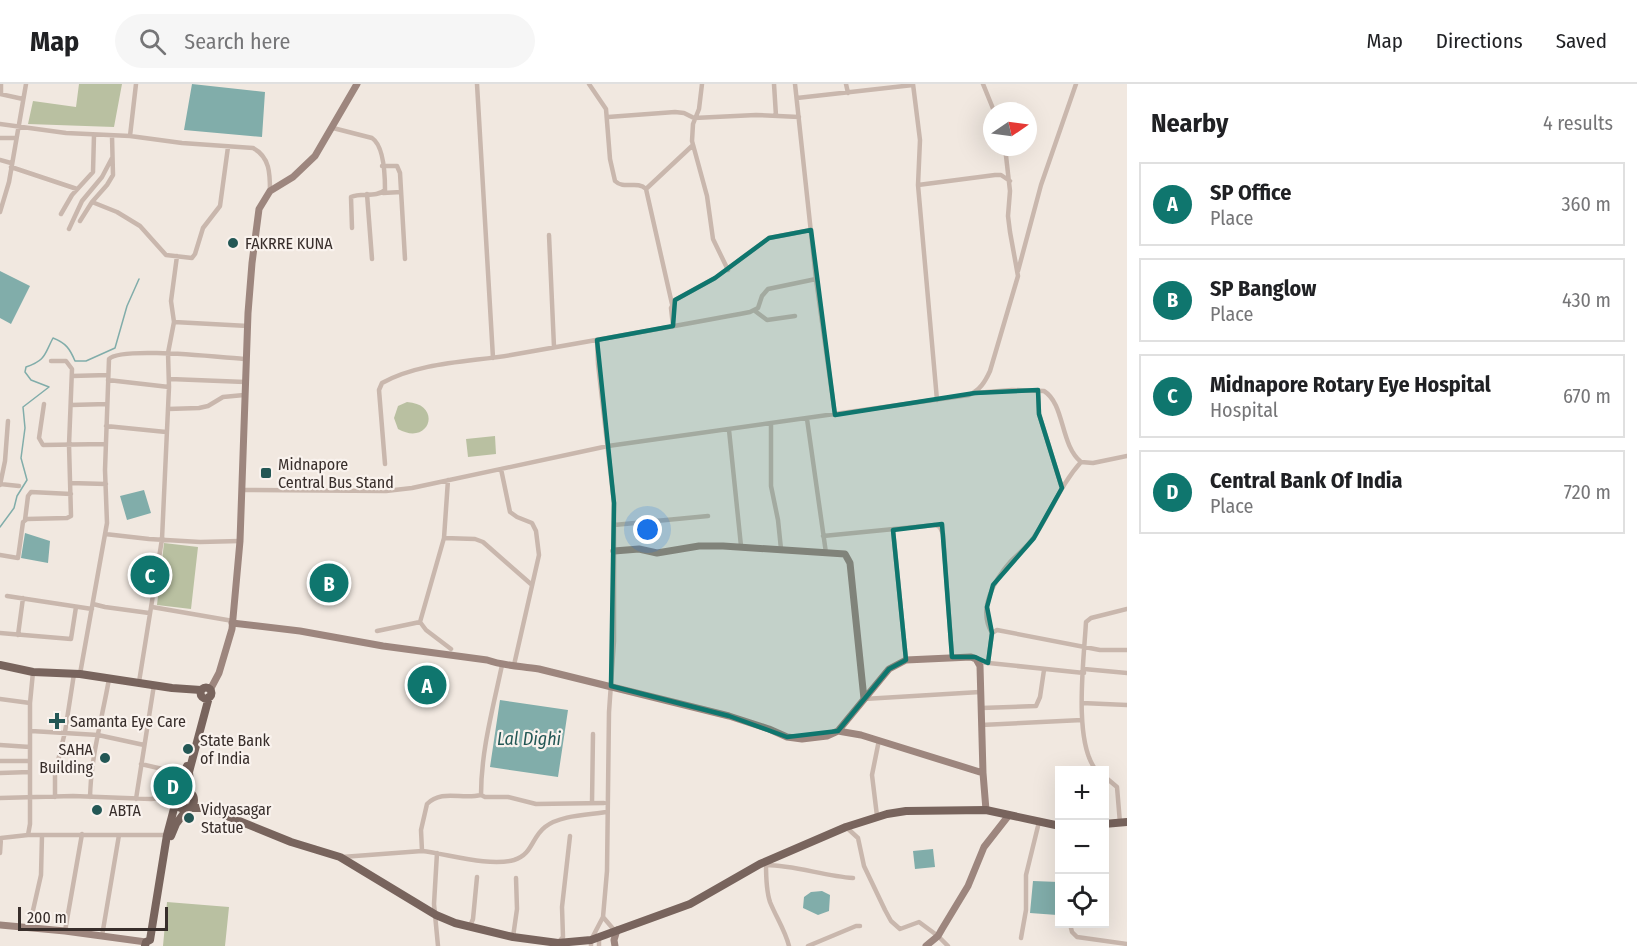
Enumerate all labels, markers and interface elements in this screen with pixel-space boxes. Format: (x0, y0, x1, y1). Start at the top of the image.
search box (115, 14, 535, 68)
text: Map (30, 25, 79, 58)
icon: search (136, 25, 169, 58)
text: Search here (184, 28, 290, 55)
text: Map (1366, 28, 1403, 54)
text: Directions (1436, 28, 1523, 54)
text: Saved (1556, 28, 1607, 54)
north arrow (983, 102, 1037, 156)
text: Nearby (1151, 108, 1228, 139)
text: 4 results (1543, 111, 1613, 135)
text: SP Office (1210, 179, 1291, 206)
text: A (1167, 192, 1178, 216)
text: 360 m (1562, 192, 1611, 216)
text: Place (1210, 206, 1253, 230)
place label: FAKRRE KUNA (245, 234, 333, 253)
marker: FAKRRE KUNA (226, 236, 240, 250)
text: SP Banglow (1210, 275, 1316, 302)
text: B (1167, 288, 1178, 312)
text: 430 m (1562, 288, 1611, 312)
text: Place (1210, 302, 1253, 326)
text: Midnapore Rotary Eye Hospital (1210, 371, 1491, 398)
text: C (1167, 384, 1178, 408)
text: 670 m (1563, 384, 1611, 408)
text: Hospital (1210, 398, 1278, 422)
place label: Midnapore Central Bus Stand (278, 455, 394, 492)
marker: Midnapore Central Bus Stand (259, 466, 273, 480)
text: Central Bank Of India (1210, 467, 1403, 494)
text: D (1167, 480, 1178, 504)
text: 720 m (1564, 480, 1611, 504)
text: Place (1210, 494, 1253, 518)
your location (633, 515, 662, 544)
pin: C (130, 552, 170, 598)
pin: B (310, 560, 348, 606)
pin: A (408, 662, 446, 708)
marker: Samanta Eye Care (48, 712, 66, 730)
place label: Samanta Eye Care (70, 712, 186, 731)
water label: Lal Dighi (497, 728, 562, 750)
place label: State Bank of India (200, 731, 271, 768)
place label: SAHA Building (39, 740, 94, 777)
marker: State Bank of India (181, 742, 195, 756)
marker: SAHA Building (98, 751, 112, 765)
pin: D (154, 764, 192, 808)
map controls (1055, 766, 1109, 928)
button: + (1055, 766, 1109, 820)
place label: Vidyasagar Statue (201, 800, 272, 837)
place label: ABTA (109, 801, 141, 820)
marker: ABTA (90, 803, 104, 817)
marker: Vidyasagar Statue (182, 811, 196, 825)
button: − (1055, 820, 1109, 874)
button: locate (1055, 874, 1109, 928)
scale bar (18, 904, 168, 932)
text: 200 m (27, 908, 67, 927)

